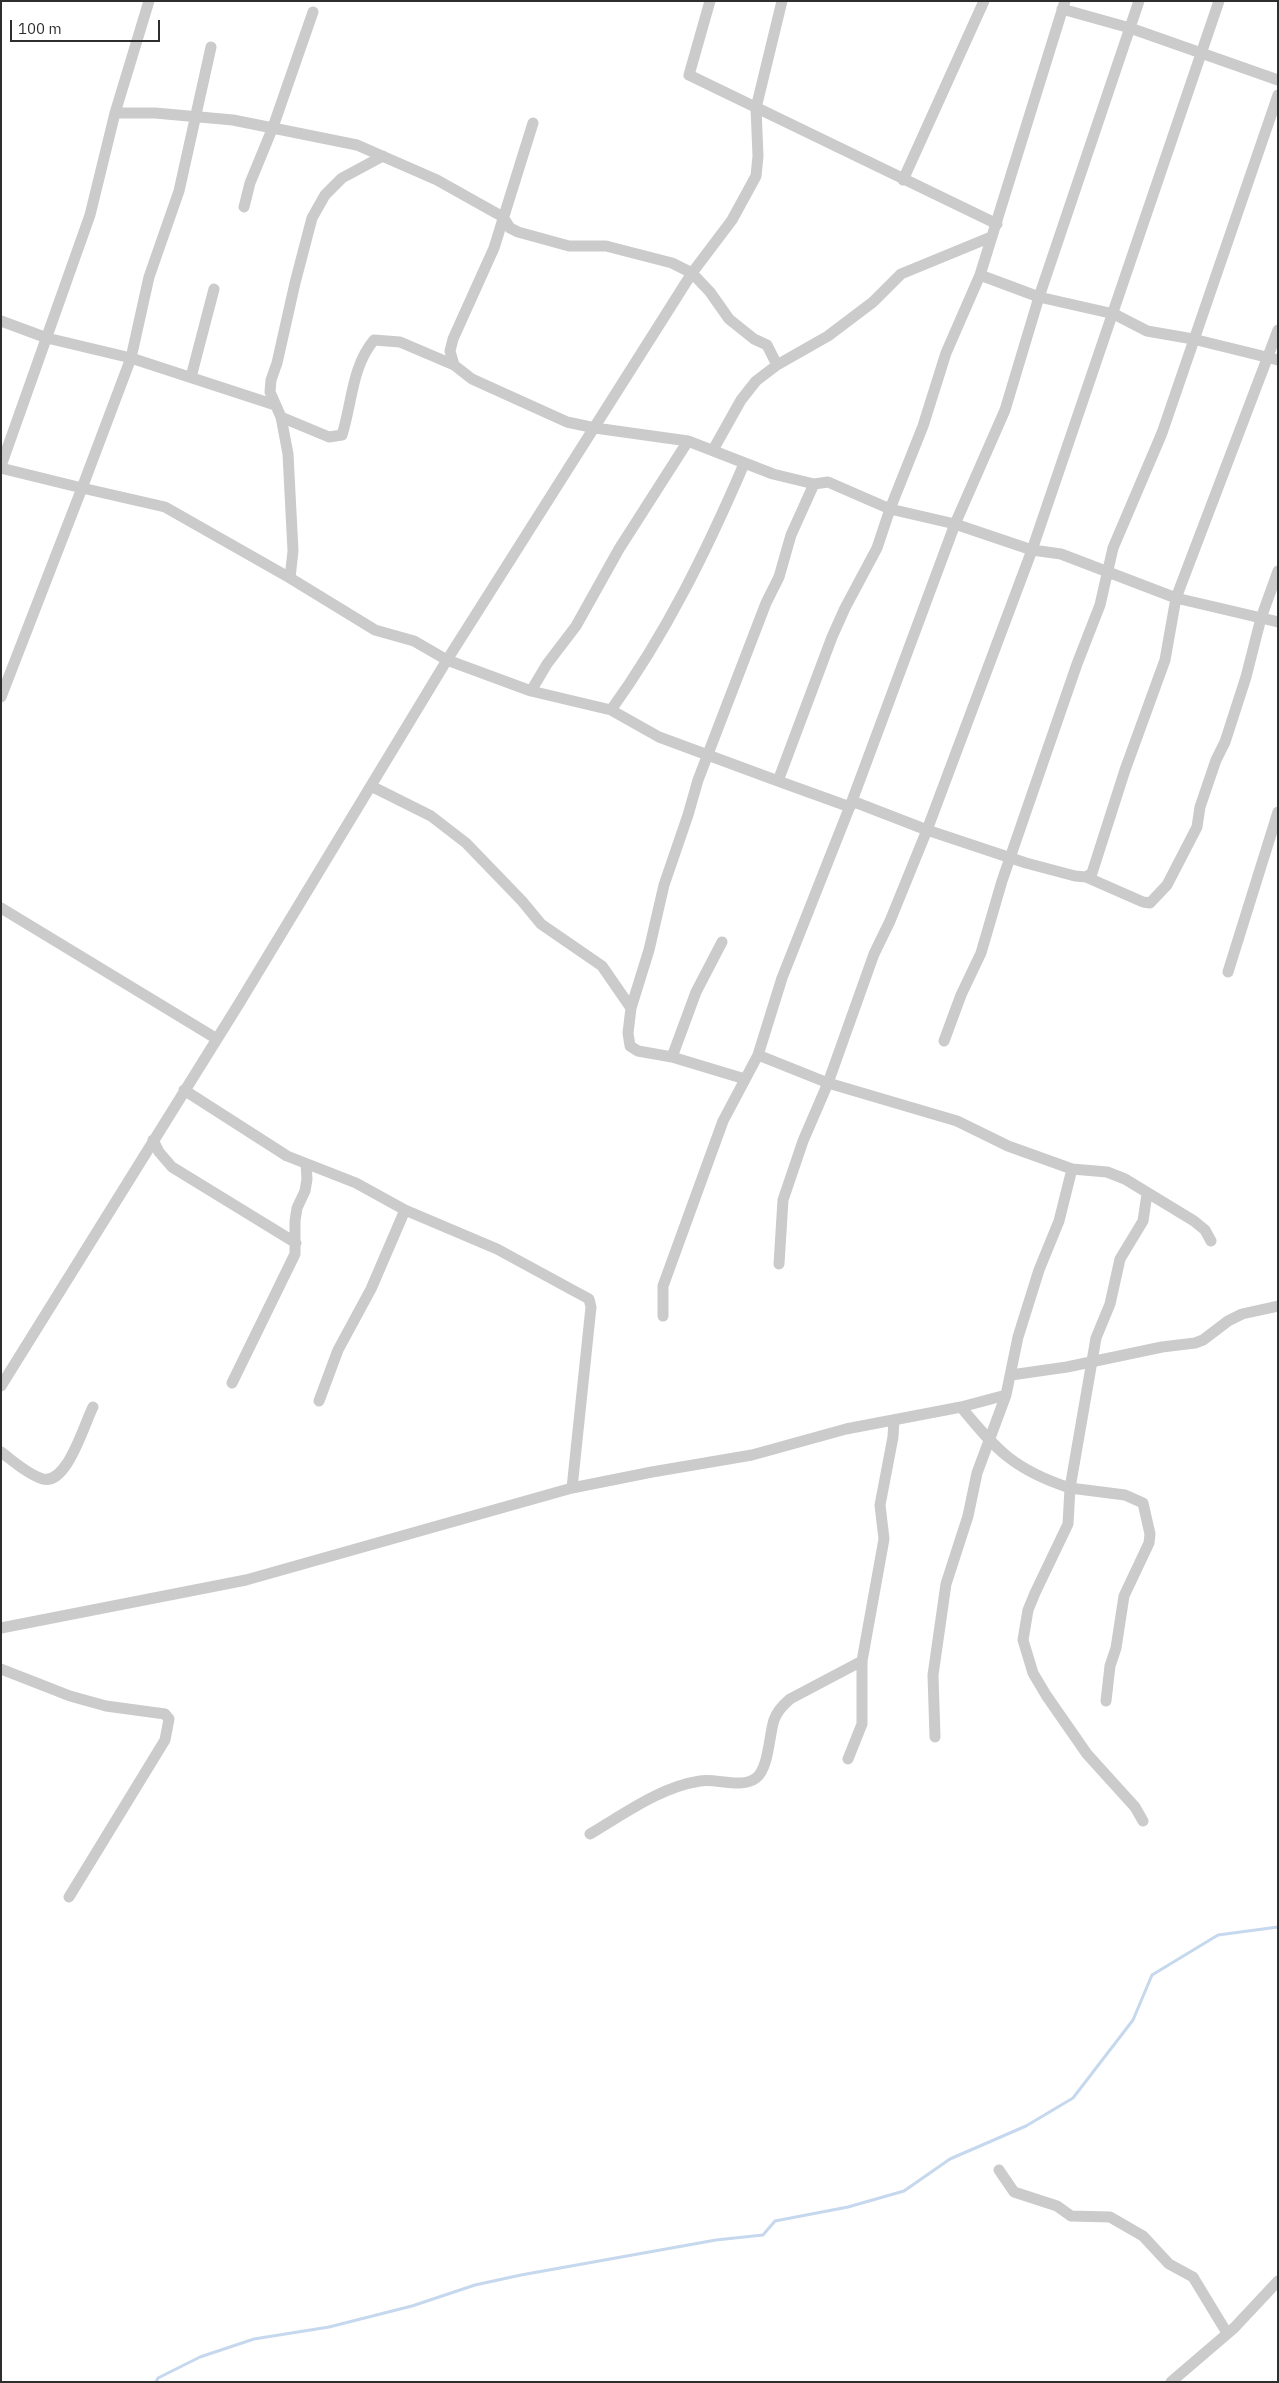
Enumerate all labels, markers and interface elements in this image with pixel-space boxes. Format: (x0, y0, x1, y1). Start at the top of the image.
scale bar (12, 10, 162, 42)
text: 100 m (18, 19, 62, 38)

